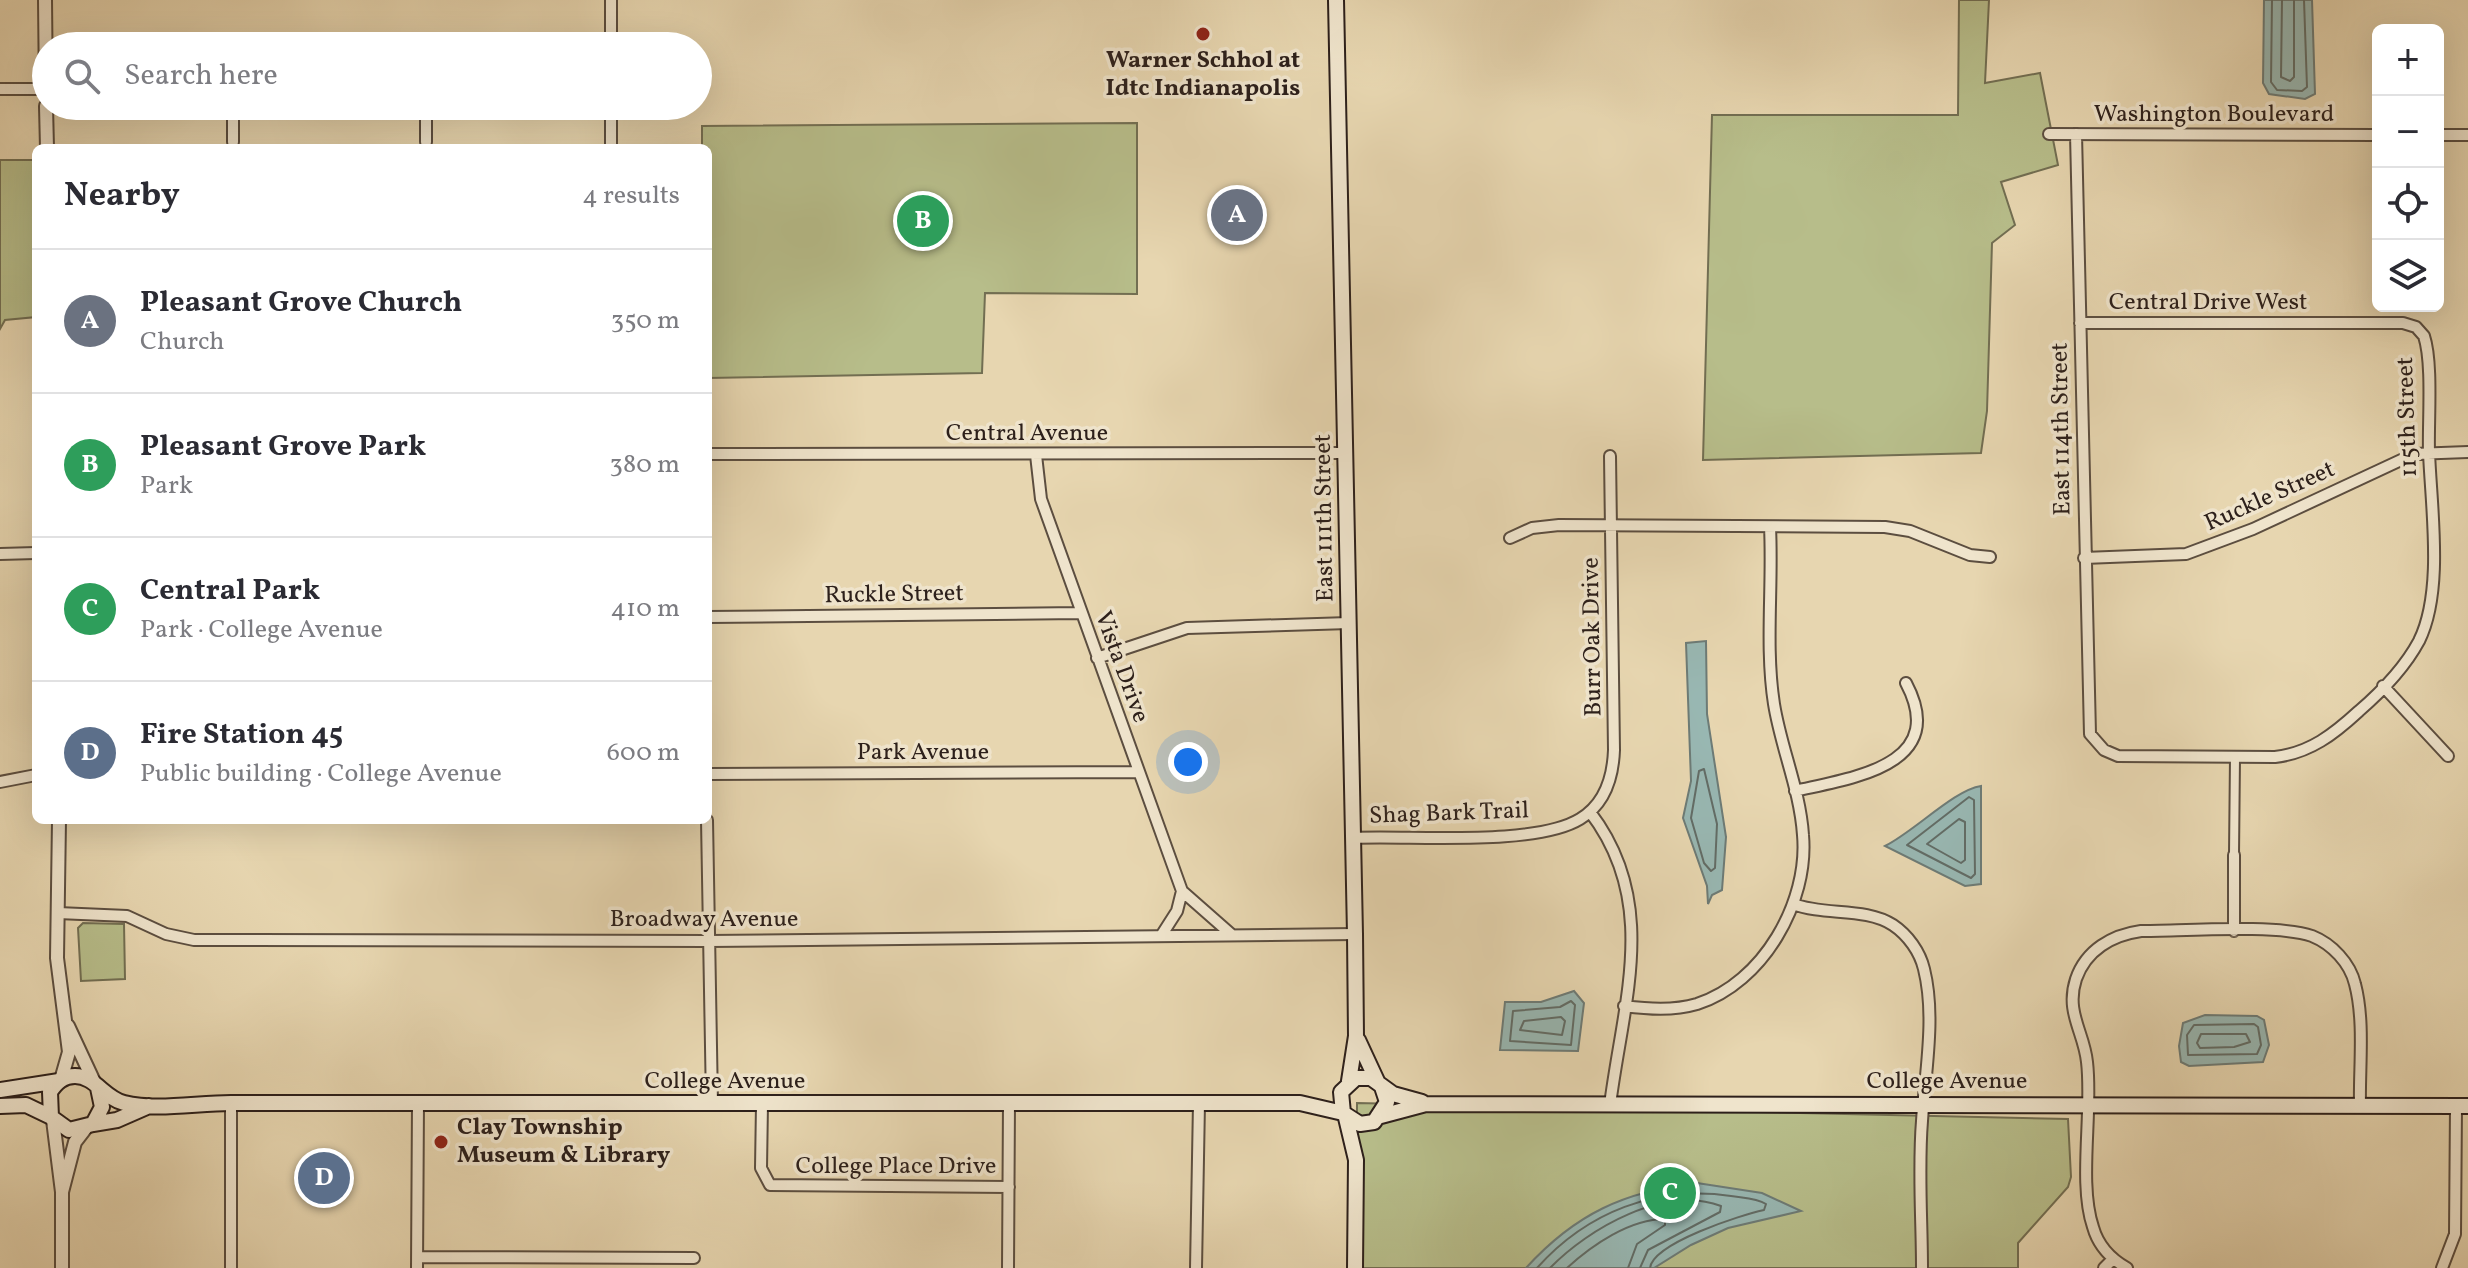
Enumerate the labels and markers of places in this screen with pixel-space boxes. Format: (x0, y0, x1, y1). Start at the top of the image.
marker: Warner Schhol at Idtc Indianapolis (1194, 25, 1212, 43)
place label: Warner Schhol at Idtc Indianapolis (1106, 44, 1300, 106)
pin: A (1211, 185, 1263, 245)
pin: B (897, 191, 949, 251)
place label: Clay Township Museum & Library (457, 1111, 671, 1173)
marker: Clay Township Museum & Library (432, 1133, 450, 1151)
pin: D (298, 1148, 350, 1208)
pin: C (1644, 1163, 1696, 1223)

